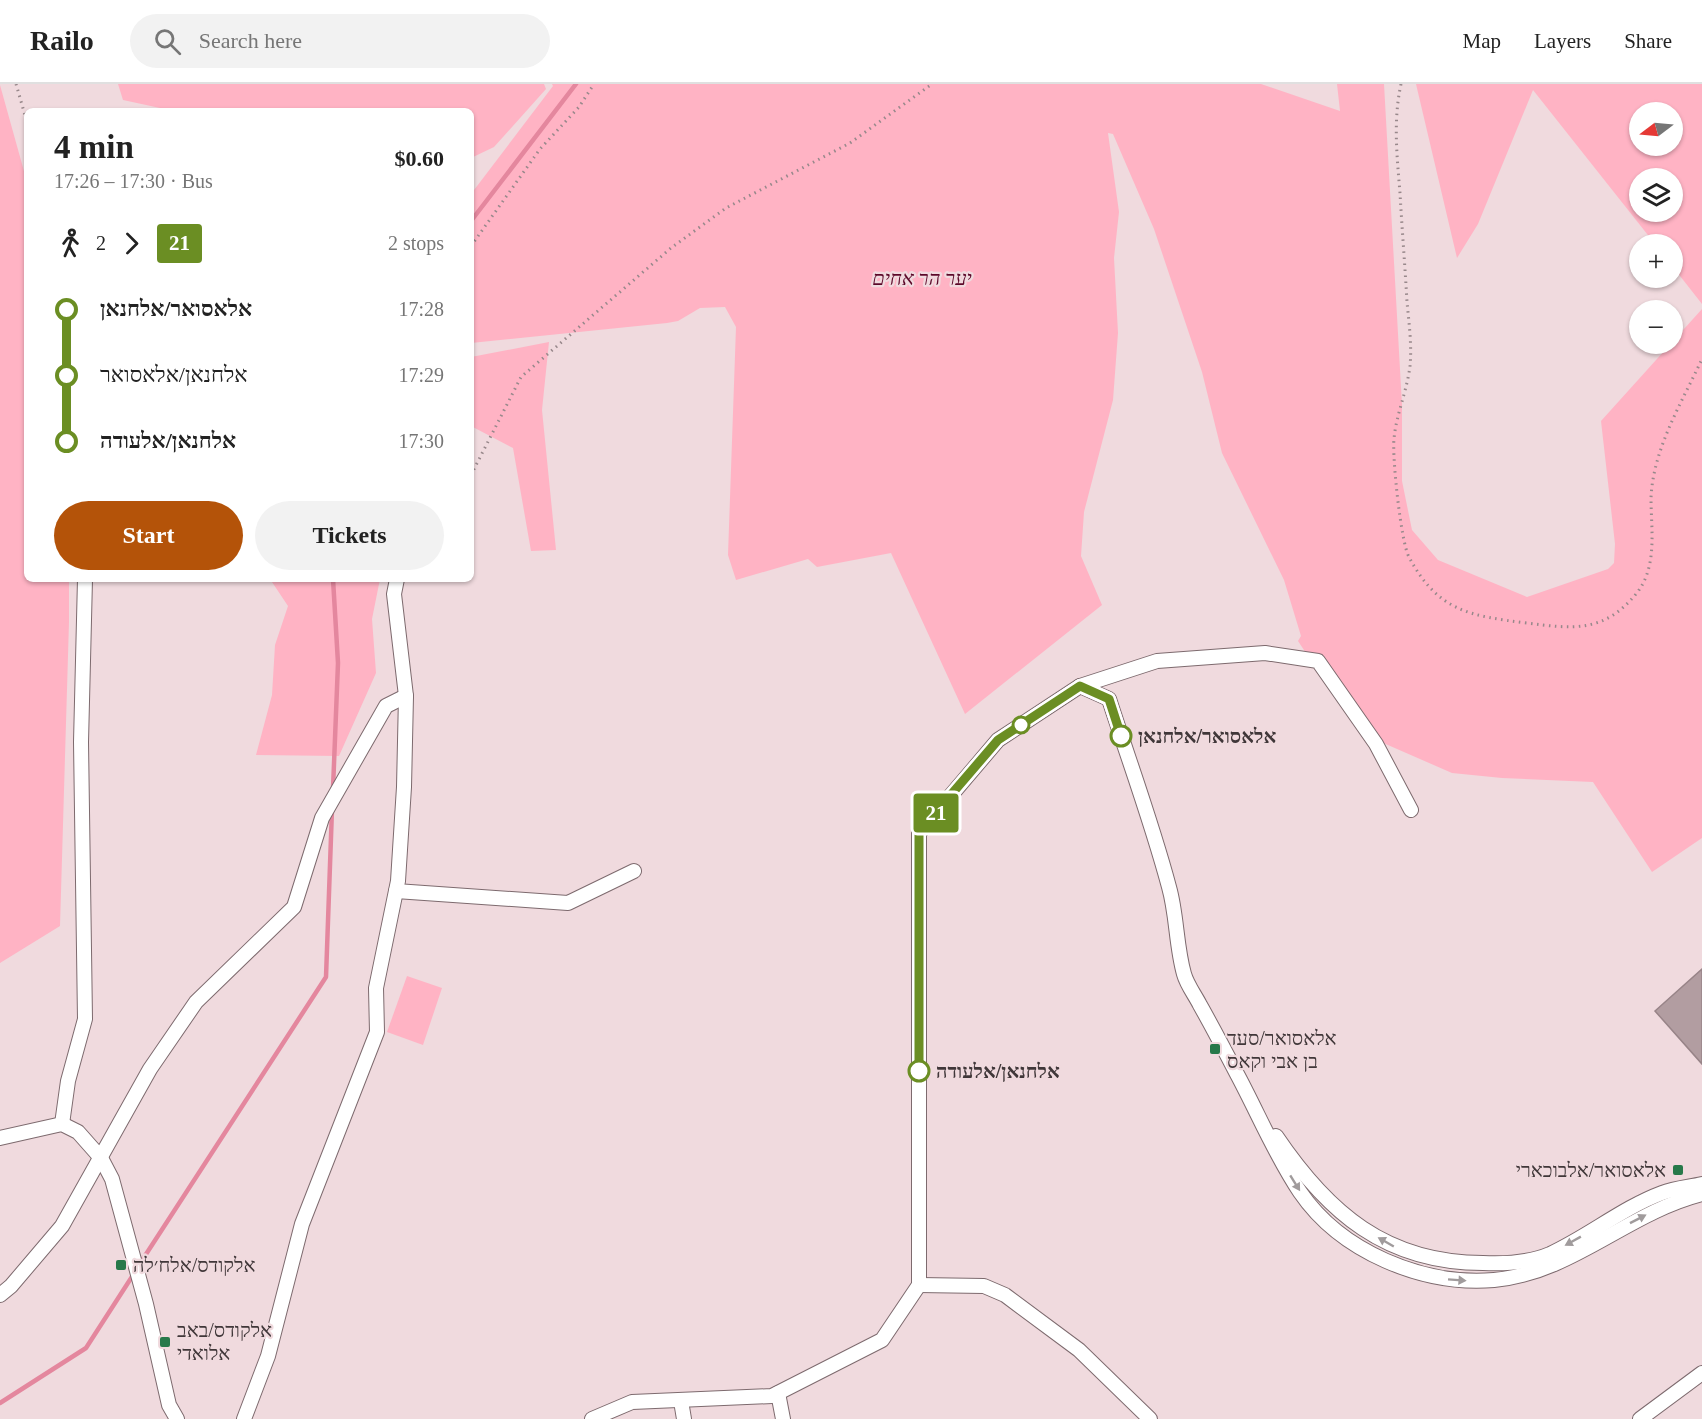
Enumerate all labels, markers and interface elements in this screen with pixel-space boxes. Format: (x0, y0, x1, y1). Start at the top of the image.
search box (130, 14, 550, 68)
text: Railo (30, 25, 94, 56)
icon: search (151, 25, 184, 58)
text: Search here (199, 28, 302, 53)
text: Map (1463, 29, 1501, 53)
text: Layers (1534, 29, 1591, 53)
text: Share (1624, 29, 1672, 53)
north arrow (1629, 102, 1683, 156)
map controls (1629, 102, 1683, 354)
text: 4 min (54, 129, 134, 165)
text: $0.60 (395, 146, 444, 171)
button: layers (1629, 168, 1683, 222)
text: 17:26 – 17:30 · Bus (54, 170, 213, 192)
icon: walk (54, 227, 87, 260)
icon: forward (115, 227, 148, 260)
text: 21 (169, 231, 190, 255)
text: 2 (96, 232, 106, 254)
text: 2 stops (388, 232, 444, 254)
button: + (1629, 234, 1683, 288)
park label: יער הר אחים (872, 267, 972, 289)
text: אלאסואר/אלחנאן (100, 296, 252, 321)
text: 17:28 (398, 298, 444, 320)
button: − (1629, 300, 1683, 354)
text: אלחנאן/אלאסואר (100, 362, 247, 387)
text: 17:29 (398, 364, 444, 386)
text: אלחנאן/אלעודה (100, 428, 236, 453)
text: 17:30 (398, 430, 444, 452)
button: Start (54, 501, 243, 570)
button: Tickets (255, 501, 444, 570)
unlabelled marker (1012, 716, 1030, 734)
marker: אלאסואר/אלחנאן (1110, 725, 1132, 747)
place label: אלאסואר/אלחנאן (1138, 725, 1276, 748)
line badge: 21 (909, 794, 963, 832)
text: 21 (926, 801, 947, 825)
place label: אלאסואר/סעד בן אבי וקאס (1227, 1027, 1337, 1072)
marker: אלאסואר/סעד בן אבי וקאס (1208, 1042, 1222, 1056)
marker: אלחנאן/אלעודה (908, 1060, 930, 1082)
place label: אלחנאן/אלעודה (936, 1060, 1060, 1083)
place label: אלאסואר/אלבוכארי (1516, 1159, 1666, 1181)
marker: אלאסואר/אלבוכארי (1671, 1163, 1685, 1177)
one-way arrow (1289, 1175, 1301, 1191)
one-way arrow (1630, 1214, 1647, 1224)
one-way arrow (1564, 1236, 1581, 1246)
one-way arrow (1377, 1237, 1394, 1247)
place label: אלקודס/אלח׳לה (133, 1254, 255, 1276)
marker: אלקודס/אלח׳לה (114, 1258, 128, 1272)
one-way arrow (1448, 1275, 1467, 1284)
place label: אלקודס/באב אלואדי (177, 1319, 272, 1364)
marker: אלקודס/באב אלואדי (158, 1335, 172, 1349)

